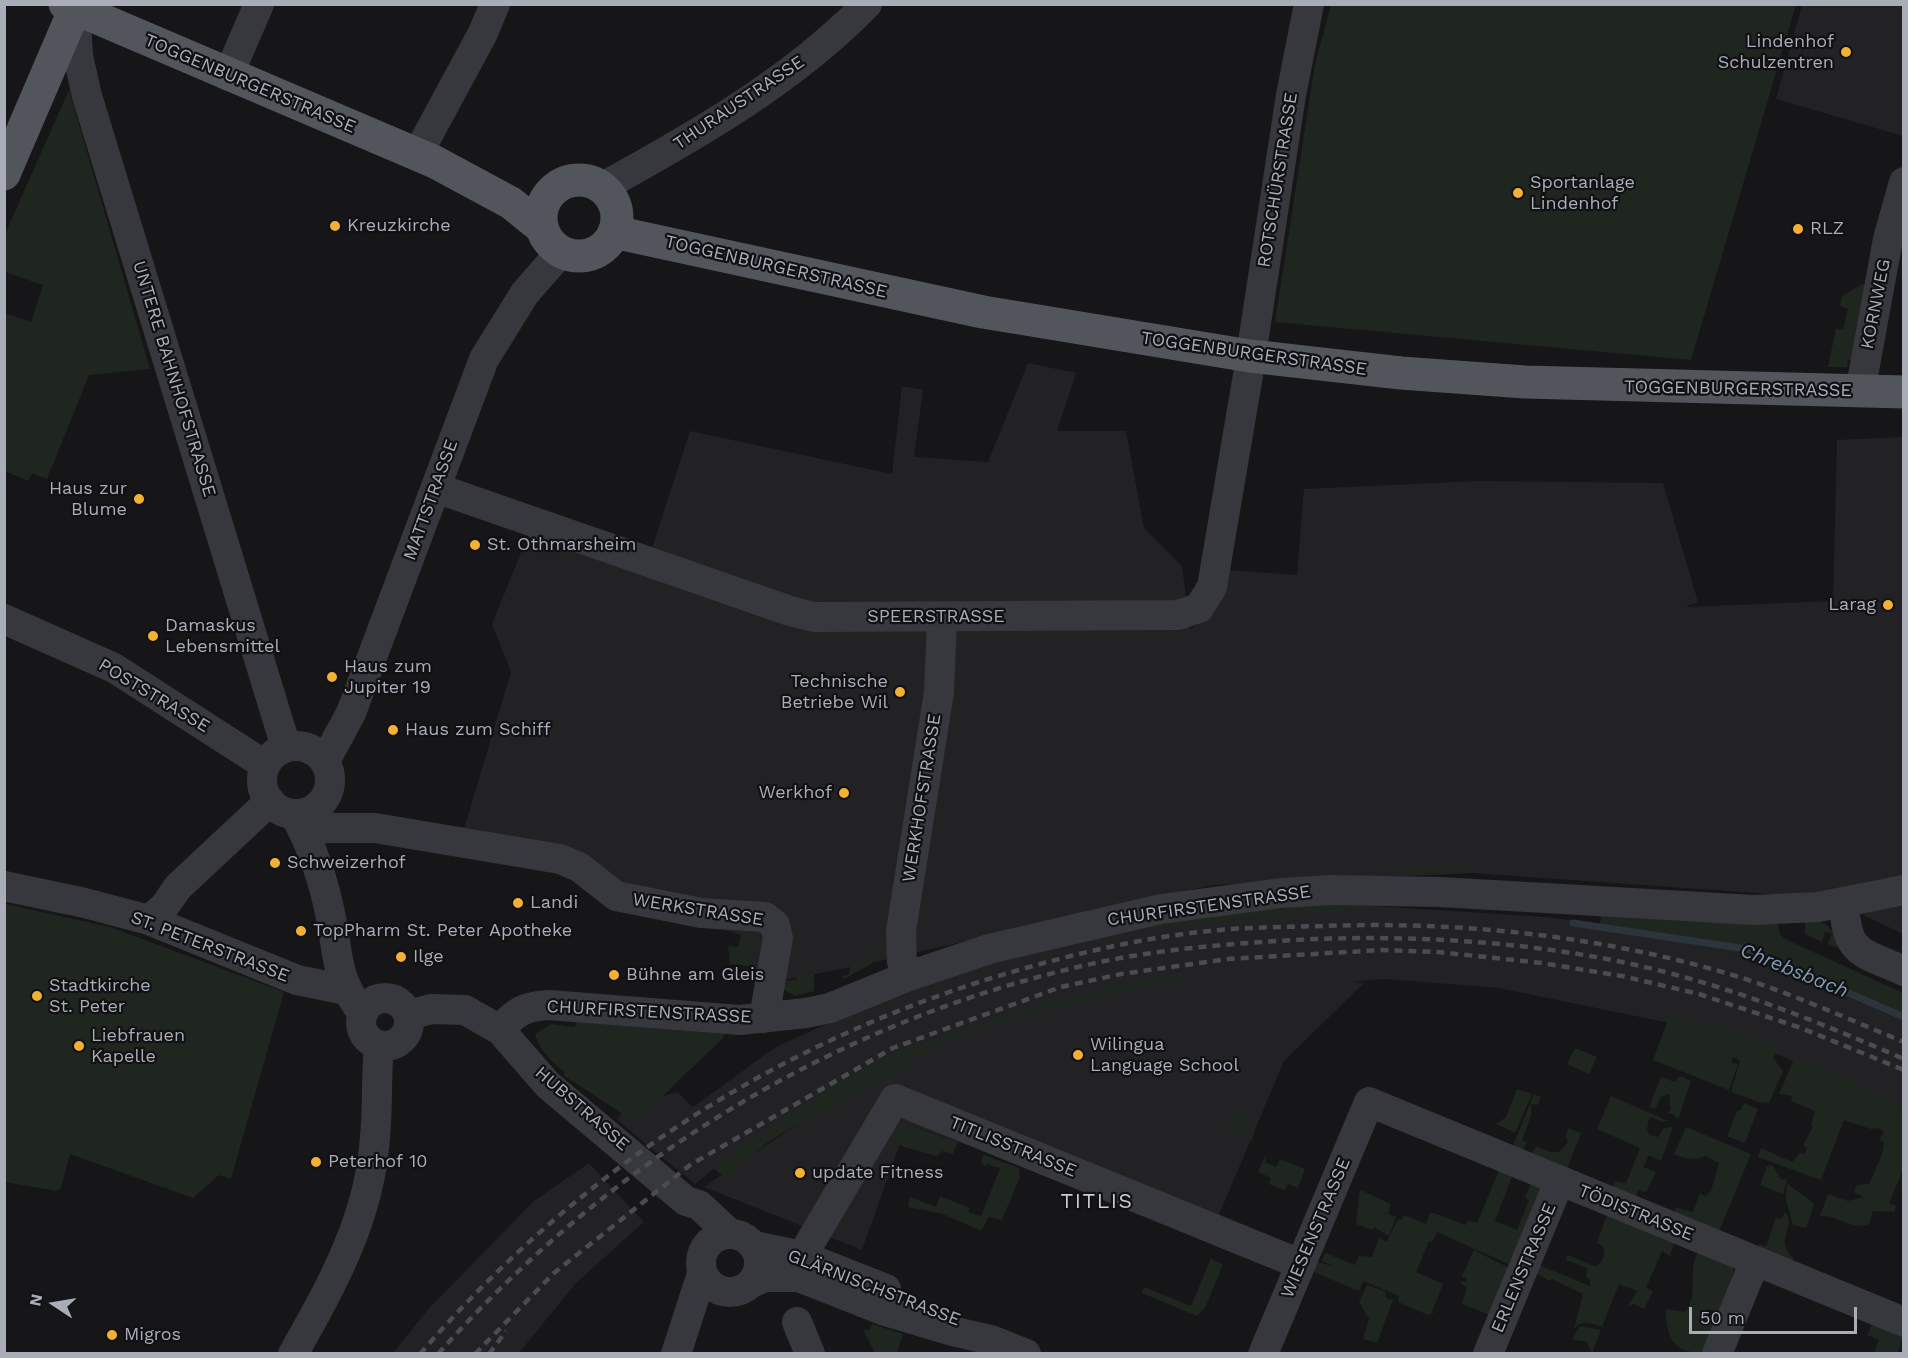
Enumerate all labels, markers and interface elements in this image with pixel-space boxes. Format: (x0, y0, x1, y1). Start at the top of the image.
street label: TOGGENBURGERSTRASSE (141, 30, 359, 138)
place label: Lindenhof Schulzentren (1718, 31, 1834, 74)
marker: Lindenhof Schulzentren (1839, 45, 1853, 59)
street label: THURAUSTRASSE (669, 51, 809, 155)
street label: ROTSCHÜRSTRASSE (1253, 91, 1303, 269)
place label: Sportanlage Lindenhof (1530, 172, 1635, 214)
marker: Sportanlage Lindenhof (1511, 186, 1525, 200)
place label: Kreuzkirche (347, 215, 451, 237)
place label: RLZ (1810, 218, 1844, 240)
marker: Kreuzkirche (328, 219, 342, 233)
marker: RLZ (1791, 222, 1805, 236)
street label: TOGGENBURGERSTRASSE (663, 231, 889, 303)
street label: KORNWEG (1857, 257, 1895, 351)
street label: UNTERE BAHNHOFSTRASSE (128, 258, 220, 500)
street label: TOGGENBURGERSTRASSE (1140, 327, 1368, 381)
street label: TOGGENBURGERSTRASSE (1624, 376, 1852, 402)
street label: MATTSTRASSE (399, 437, 463, 563)
place label: Haus zur Blume (49, 478, 127, 520)
marker: Haus zur Blume (132, 492, 146, 506)
place label: St. Othmarsheim (487, 534, 636, 556)
marker: St. Othmarsheim (468, 538, 482, 552)
place label: Larag (1828, 594, 1876, 616)
marker: Larag (1881, 598, 1895, 612)
street label: SPEERSTRASSE (867, 606, 1005, 628)
place label: Damaskus Lebensmittel (165, 615, 280, 658)
marker: Damaskus Lebensmittel (146, 629, 160, 643)
street label: POSTSTRASSE (94, 654, 214, 738)
place label: Haus zum Jupiter 19 (344, 656, 432, 698)
marker: Haus zum Jupiter 19 (325, 670, 339, 684)
place label: Technische Betriebe Wil (781, 671, 888, 714)
marker: Technische Betriebe Wil (893, 685, 907, 699)
street label: WERKHOFSTRASSE (898, 712, 946, 884)
place label: Haus zum Schiff (405, 719, 551, 741)
marker: Haus zum Schiff (386, 723, 400, 737)
place label: Werkhof (759, 782, 832, 804)
marker: Werkhof (837, 786, 851, 800)
place label: Schweizerhof (287, 852, 406, 874)
marker: Schweizerhof (268, 856, 282, 870)
street label: CHURFIRSTENSTRASSE (1106, 881, 1312, 931)
street label: WERKSTRASSE (631, 889, 765, 931)
place label: Landi (530, 892, 578, 914)
marker: Landi (511, 896, 525, 910)
street label: ST. PETERSTRASSE (128, 907, 292, 987)
place label: TopPharm St. Peter Apotheke (313, 920, 572, 942)
marker: TopPharm St. Peter Apotheke (294, 924, 308, 938)
water label: Chrebsbach (1737, 938, 1851, 1004)
place label: Ilge (413, 946, 444, 968)
marker: Ilge (394, 950, 408, 964)
place label: Bühne am Gleis (626, 964, 764, 986)
marker: Bühne am Gleis (607, 968, 621, 982)
place label: Stadtkirche St. Peter (49, 975, 151, 1018)
marker: Stadtkirche St. Peter (30, 989, 44, 1003)
street label: CHURFIRSTENSTRASSE (546, 996, 752, 1028)
place label: Liebfrauen Kapelle (91, 1025, 185, 1068)
place label: Wilingua Language School (1090, 1034, 1239, 1076)
marker: Liebfrauen Kapelle (72, 1039, 86, 1053)
marker: Wilingua Language School (1071, 1048, 1085, 1062)
street label: HUBSTRASSE (530, 1062, 634, 1156)
street label: TITLISSTRASSE (946, 1112, 1080, 1182)
place label: Peterhof 10 (328, 1151, 427, 1173)
marker: Peterhof 10 (309, 1155, 323, 1169)
street label: WIESENSTRASSE (1277, 1155, 1355, 1301)
place label: update Fitness (812, 1162, 943, 1184)
marker: update Fitness (793, 1166, 807, 1180)
street label: TÖDISTRASSE (1575, 1180, 1697, 1246)
district label: TITLIS (1061, 1189, 1133, 1215)
street label: ERLENSTRASSE (1487, 1200, 1561, 1336)
street label: GLÄRNISCHSTRASSE (785, 1245, 963, 1331)
north arrow (24, 1274, 84, 1334)
text: N (25, 1292, 46, 1308)
scale bar (1692, 1295, 1860, 1333)
text: 50 m (1700, 1307, 1745, 1328)
place label: Migros (124, 1324, 181, 1346)
marker: Migros (105, 1328, 119, 1342)

